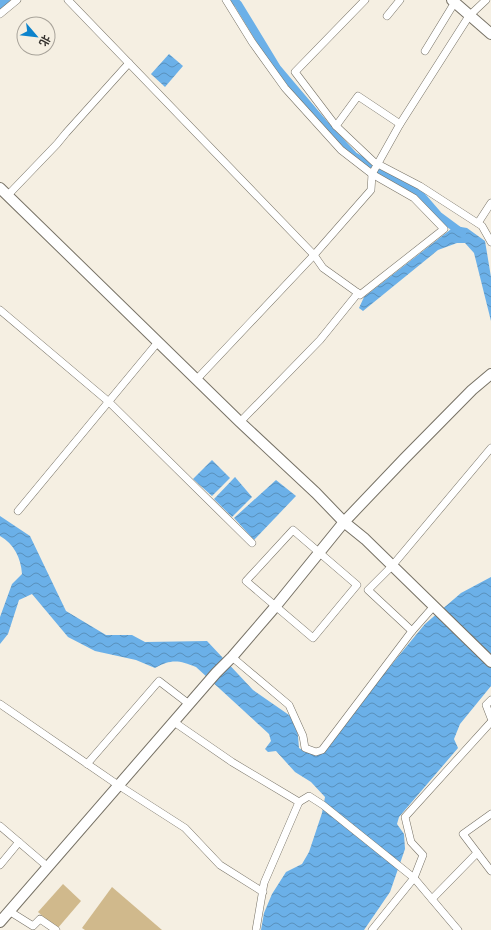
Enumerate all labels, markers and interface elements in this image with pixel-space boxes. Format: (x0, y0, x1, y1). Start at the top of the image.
north arrow (16, 16, 56, 56)
text: 北 (36, 33, 54, 49)

